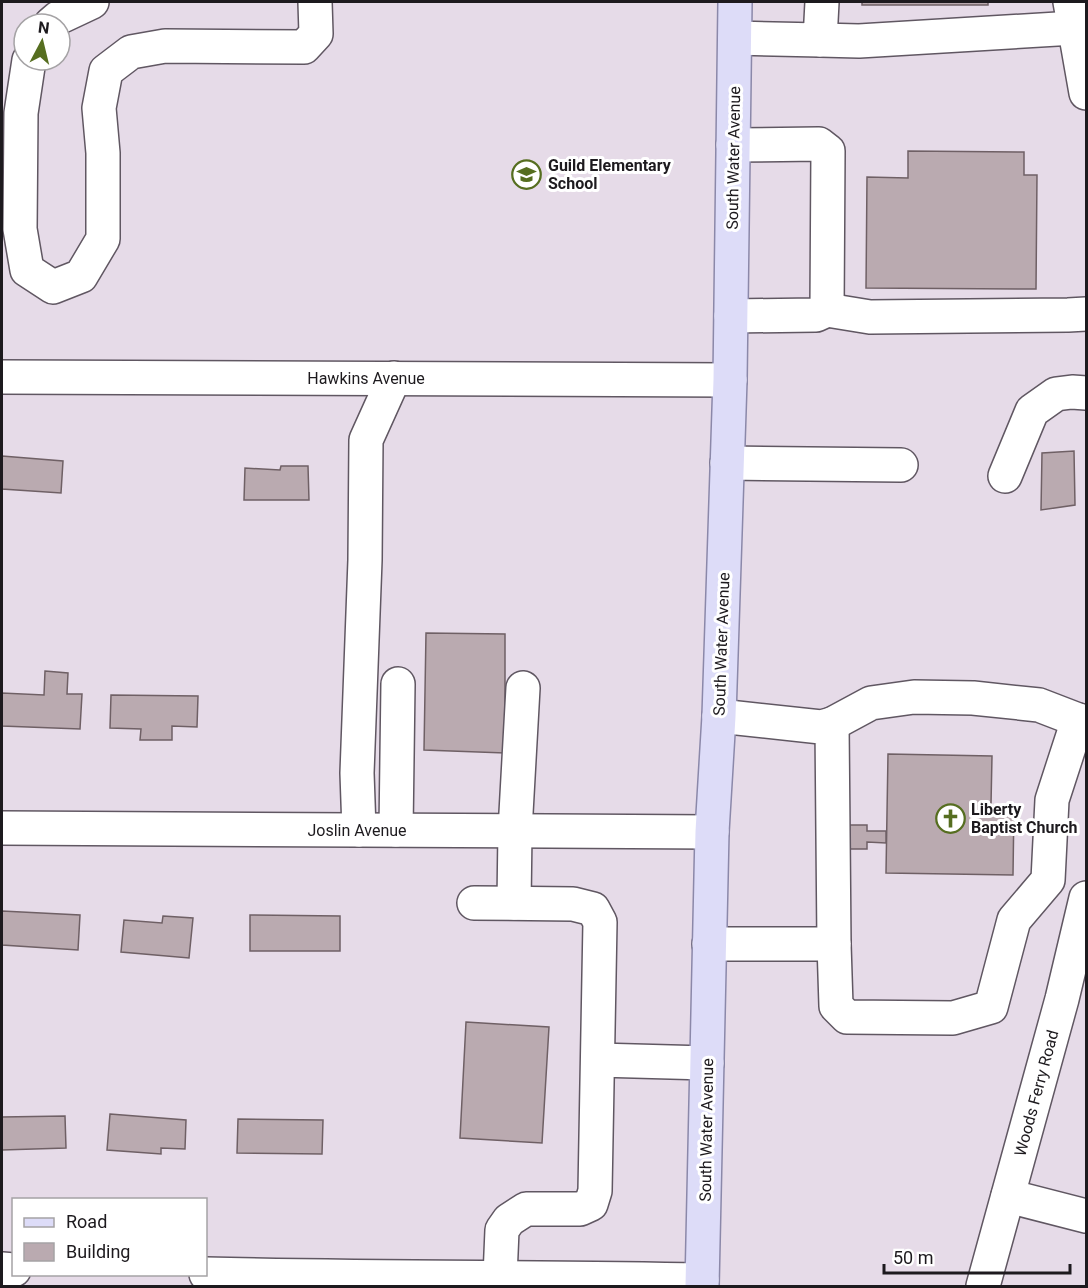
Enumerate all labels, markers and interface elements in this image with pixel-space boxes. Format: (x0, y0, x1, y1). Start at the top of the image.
north arrow (12, 12, 72, 72)
text: N (37, 17, 51, 38)
street label: South Water Avenue (723, 86, 744, 230)
place label: Guild Elementary School (548, 156, 672, 193)
school or university icon: Guild Elementary School (511, 158, 543, 190)
street label: Hawkins Avenue (307, 369, 425, 388)
street label: South Water Avenue (710, 572, 733, 716)
place label: Liberty Baptist Church (971, 800, 1077, 837)
church icon: Liberty Baptist Church (934, 802, 966, 834)
street label: Joslin Avenue (307, 821, 407, 840)
street label: Woods Ferry Road (1011, 1028, 1062, 1158)
street label: South Water Avenue (696, 1058, 717, 1202)
legend (12, 1198, 207, 1276)
text: Road (66, 1211, 107, 1232)
scale bar (884, 1237, 1070, 1275)
text: Building (66, 1241, 130, 1262)
text: 50 m (893, 1247, 933, 1268)

